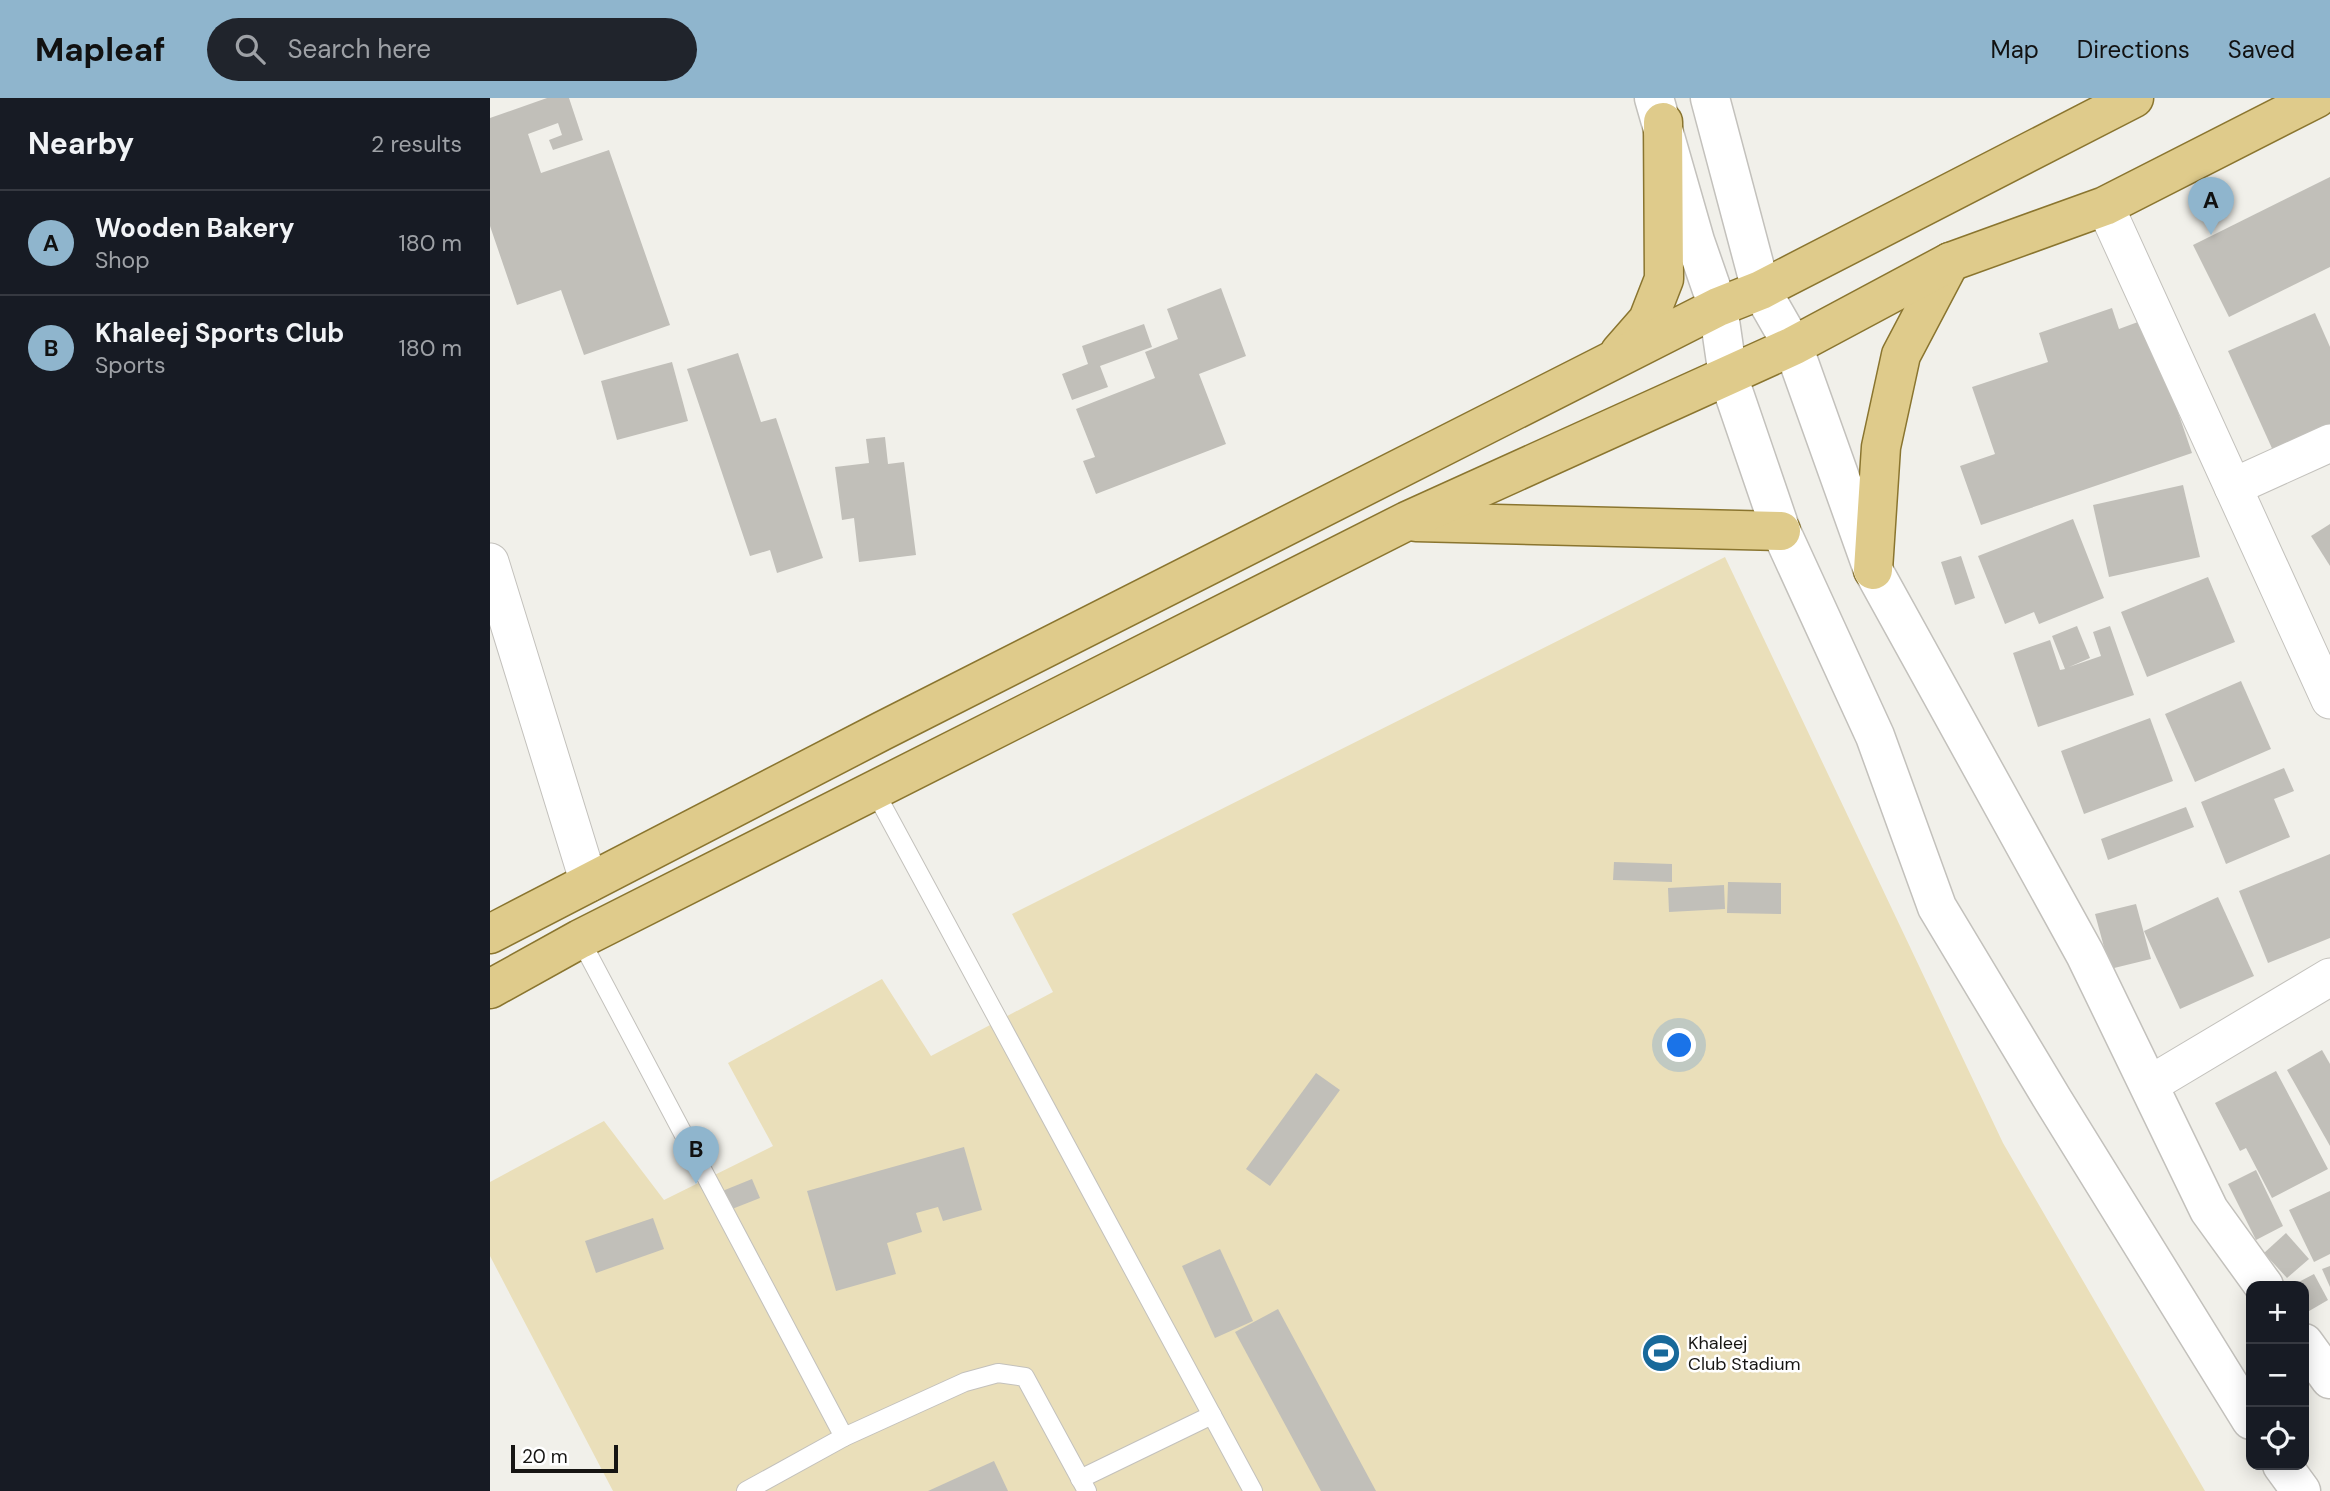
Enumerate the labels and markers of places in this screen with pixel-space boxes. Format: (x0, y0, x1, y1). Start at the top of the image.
pin: A (2188, 177, 2234, 235)
pin: B (673, 1126, 719, 1184)
place label: Khaleej Club Stadium (1688, 1331, 1801, 1376)
sports icon: Khaleej Club Stadium (1640, 1332, 1682, 1374)

